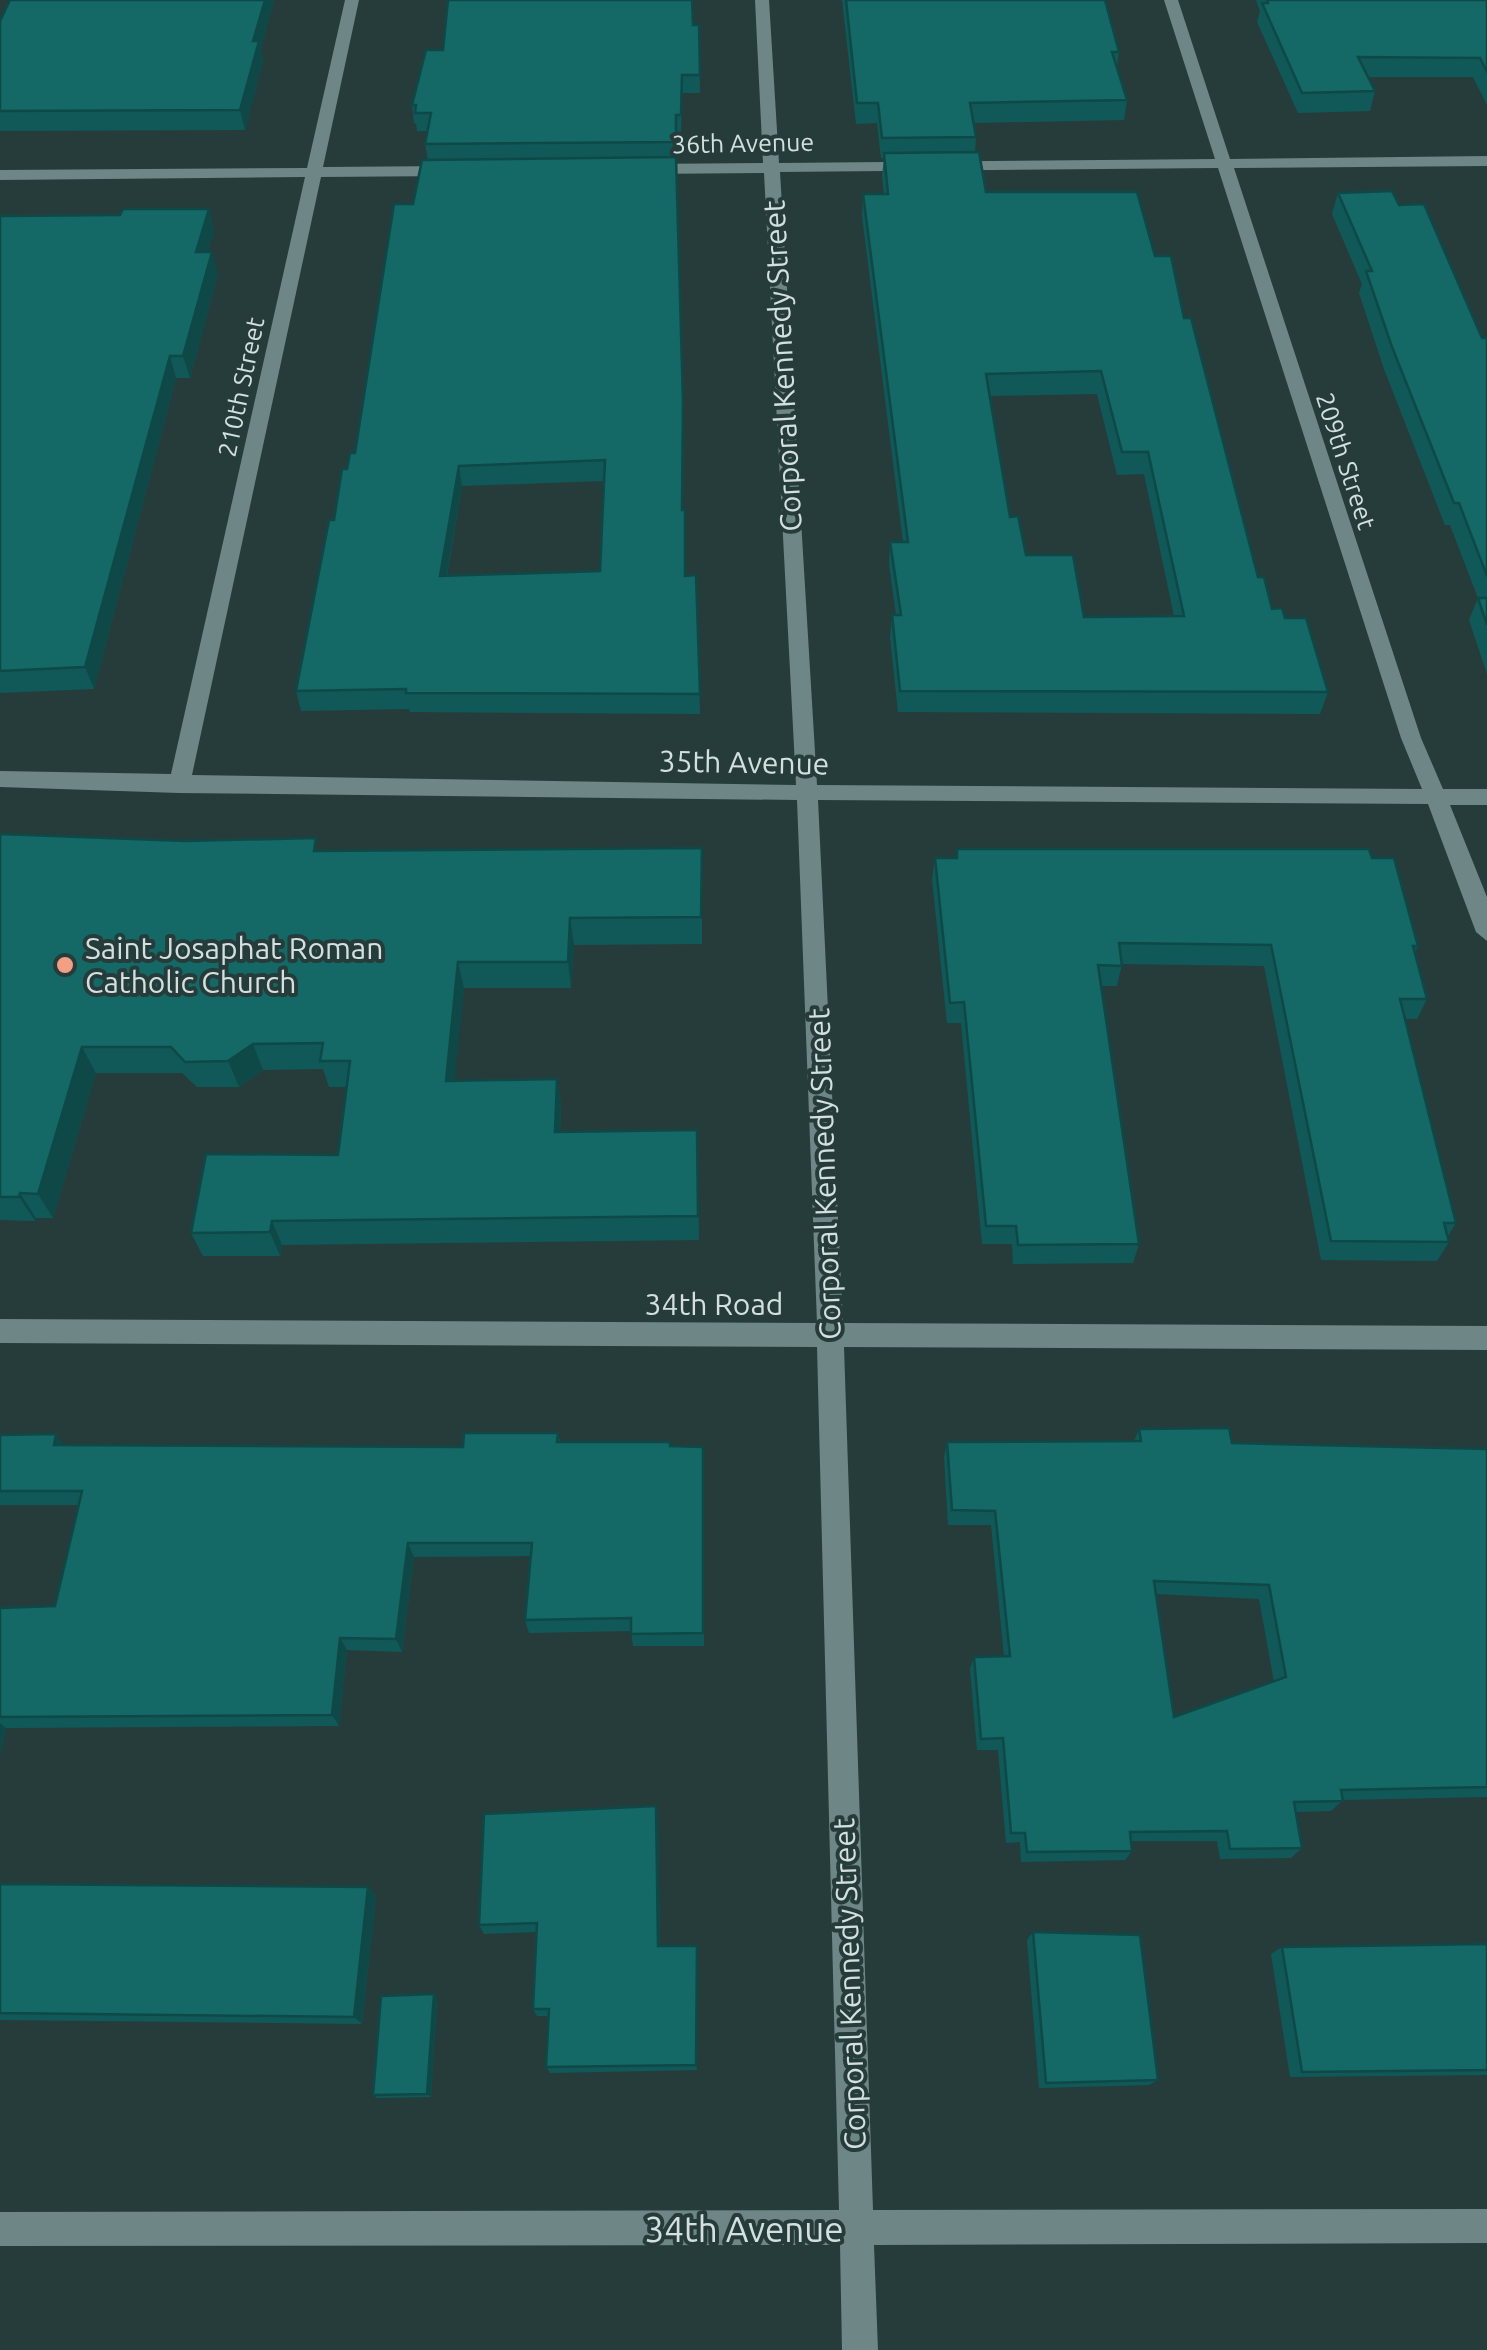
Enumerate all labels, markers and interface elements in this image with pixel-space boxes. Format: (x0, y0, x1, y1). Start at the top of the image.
street label: 36th Avenue (672, 128, 814, 158)
street label: Corporal Kennedy Street (756, 199, 808, 533)
street label: 210th Street (213, 315, 269, 459)
street label: 209th Street (1311, 389, 1381, 533)
street label: 35th Avenue (658, 744, 830, 780)
place label: Saint Josaphat Roman Catholic Church (85, 931, 383, 999)
marker: Saint Josaphat Roman Catholic Church (54, 954, 76, 976)
street label: Corporal Kennedy Street (801, 1007, 847, 1340)
street label: 34th Road (645, 1287, 783, 1321)
street label: Corporal Kennedy Street (826, 1817, 872, 2150)
street label: 34th Avenue (644, 2209, 844, 2249)

